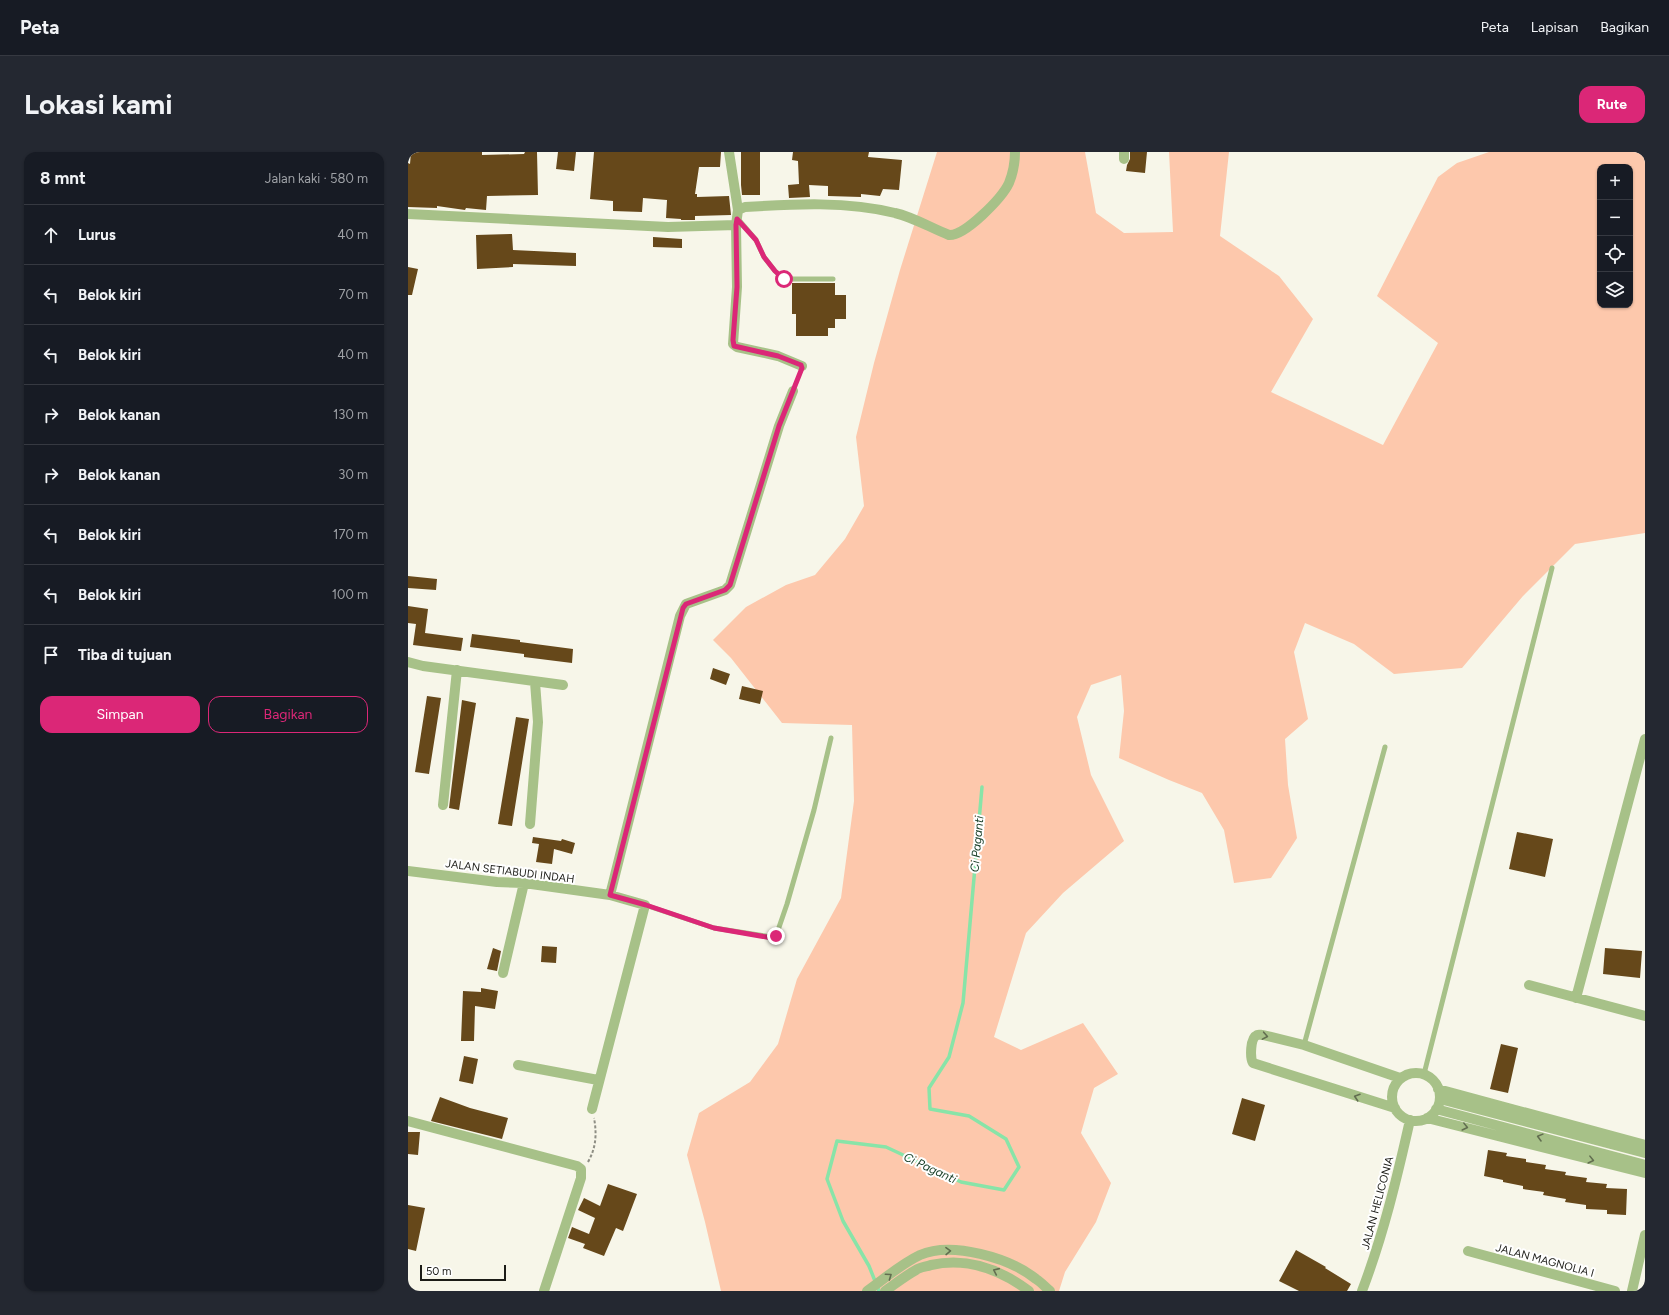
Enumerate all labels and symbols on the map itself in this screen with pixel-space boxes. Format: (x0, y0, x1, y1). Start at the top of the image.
route start (775, 270, 793, 288)
water label: Ci Paganti (968, 815, 986, 873)
street label: JALAN SETIABUDI INDAH (445, 857, 575, 886)
route end (767, 927, 785, 945)
one-way arrow (1262, 1031, 1268, 1039)
one-way arrow (1354, 1093, 1361, 1102)
one-way arrow (1461, 1123, 1468, 1131)
one-way arrow (1536, 1133, 1543, 1141)
water label: Ci Paganti (901, 1150, 959, 1186)
street label: JALAN HELICONIA (1359, 1154, 1396, 1251)
one-way arrow (1587, 1155, 1594, 1163)
street label: JALAN MAGNOLIA I (1494, 1241, 1595, 1280)
one-way arrow (945, 1247, 951, 1255)
scale bar (420, 1263, 506, 1282)
one-way arrow (993, 1268, 1000, 1276)
one-way arrow (885, 1273, 892, 1281)

